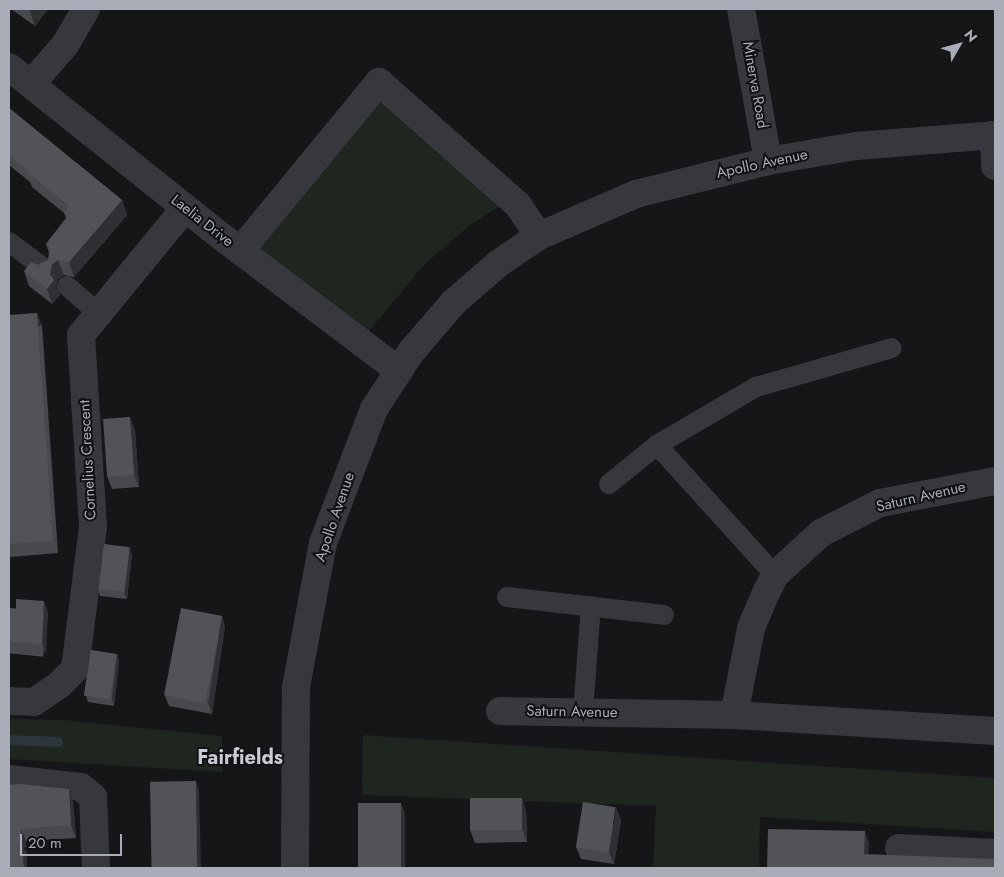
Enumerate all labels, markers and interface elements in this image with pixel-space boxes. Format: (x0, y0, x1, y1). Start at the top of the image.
north arrow (934, 20, 984, 70)
text: N (960, 25, 982, 46)
street label: Minerva Road (739, 40, 771, 130)
street label: Apollo Avenue (715, 146, 809, 182)
street label: Laelia Drive (167, 191, 237, 251)
street label: Cornelius Crescent (76, 399, 100, 521)
street label: Apollo Avenue (311, 470, 359, 564)
street label: Saturn Avenue (875, 478, 967, 516)
street label: Saturn Avenue (526, 702, 618, 722)
district label: Fairfields (197, 745, 283, 769)
scale bar (22, 824, 125, 856)
text: 20 m (28, 832, 62, 854)

